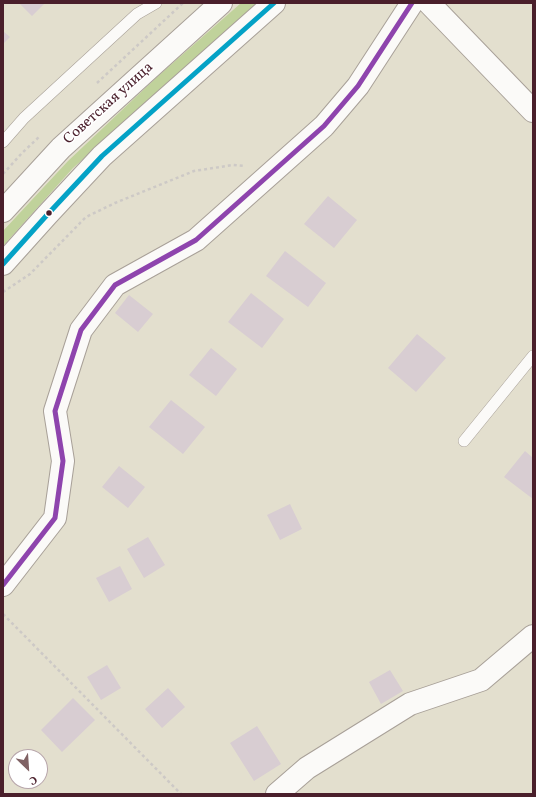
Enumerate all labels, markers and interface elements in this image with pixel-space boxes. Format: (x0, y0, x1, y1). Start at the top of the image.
street label: Советская улица (60, 59, 158, 149)
unlabelled marker (44, 208, 54, 218)
north arrow (8, 749, 48, 789)
text: С (26, 771, 39, 788)

